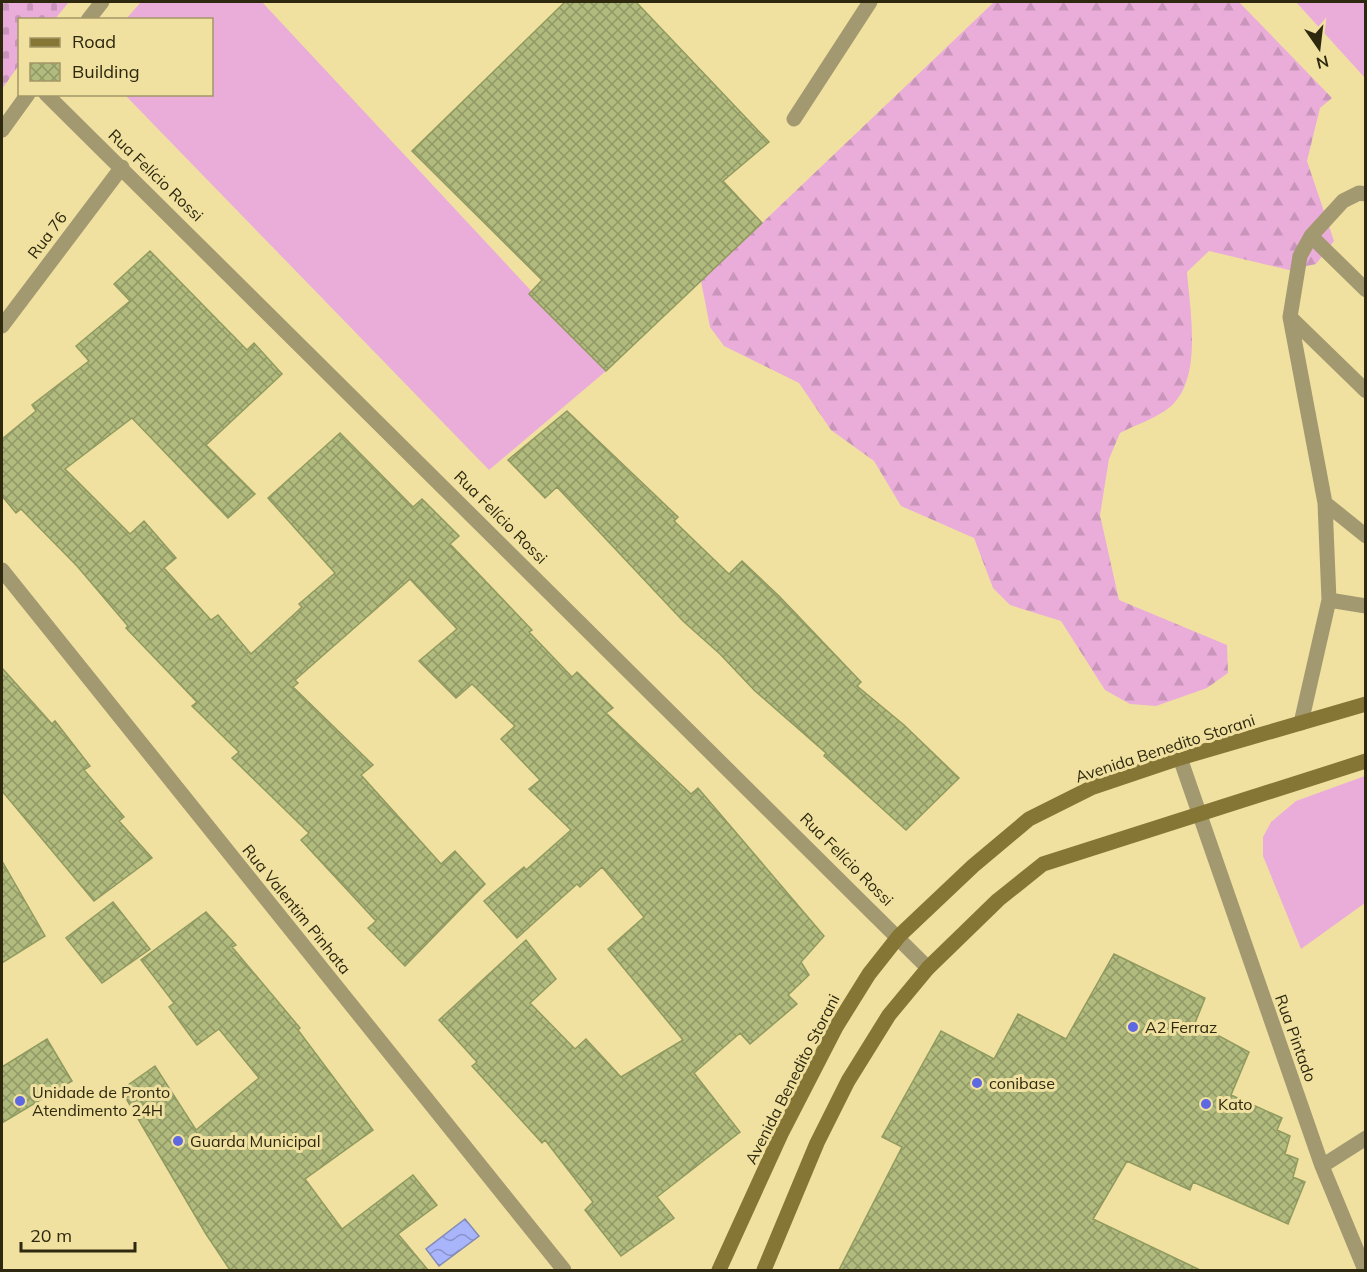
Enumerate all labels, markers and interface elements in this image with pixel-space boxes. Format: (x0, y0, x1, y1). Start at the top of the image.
legend (18, 18, 213, 96)
north arrow (1289, 18, 1349, 78)
text: Road (72, 30, 116, 53)
text: N (1314, 51, 1331, 74)
text: Building (72, 60, 140, 83)
street label: Rua Felício Rossi (105, 125, 207, 225)
street label: Rua 76 (23, 208, 71, 262)
street label: Rua Felício Rossi (450, 466, 552, 568)
street label: Avenida Benedito Storani (1073, 709, 1257, 787)
street label: Rua Felício Rossi (796, 808, 898, 910)
street label: Rua Valentim Pinhata (238, 840, 356, 978)
street label: Avenida Benedito Storani (740, 991, 844, 1167)
street label: Rua Pintado (1271, 992, 1321, 1084)
place label: A2 Ferraz (1145, 1017, 1217, 1037)
marker: A2 Ferraz (1126, 1020, 1140, 1034)
place label: conibase (989, 1073, 1055, 1093)
marker: conibase (970, 1076, 984, 1090)
place label: Unidade de Pronto Atendimento 24H (32, 1082, 170, 1120)
marker: Unidade de Pronto Atendimento 24H (13, 1094, 27, 1108)
place label: Kato (1218, 1094, 1252, 1114)
marker: Kato (1199, 1097, 1213, 1111)
place label: Guarda Municipal (190, 1131, 321, 1151)
marker: Guarda Municipal (171, 1134, 185, 1148)
scale bar (21, 1215, 135, 1253)
text: 20 m (30, 1224, 72, 1247)

